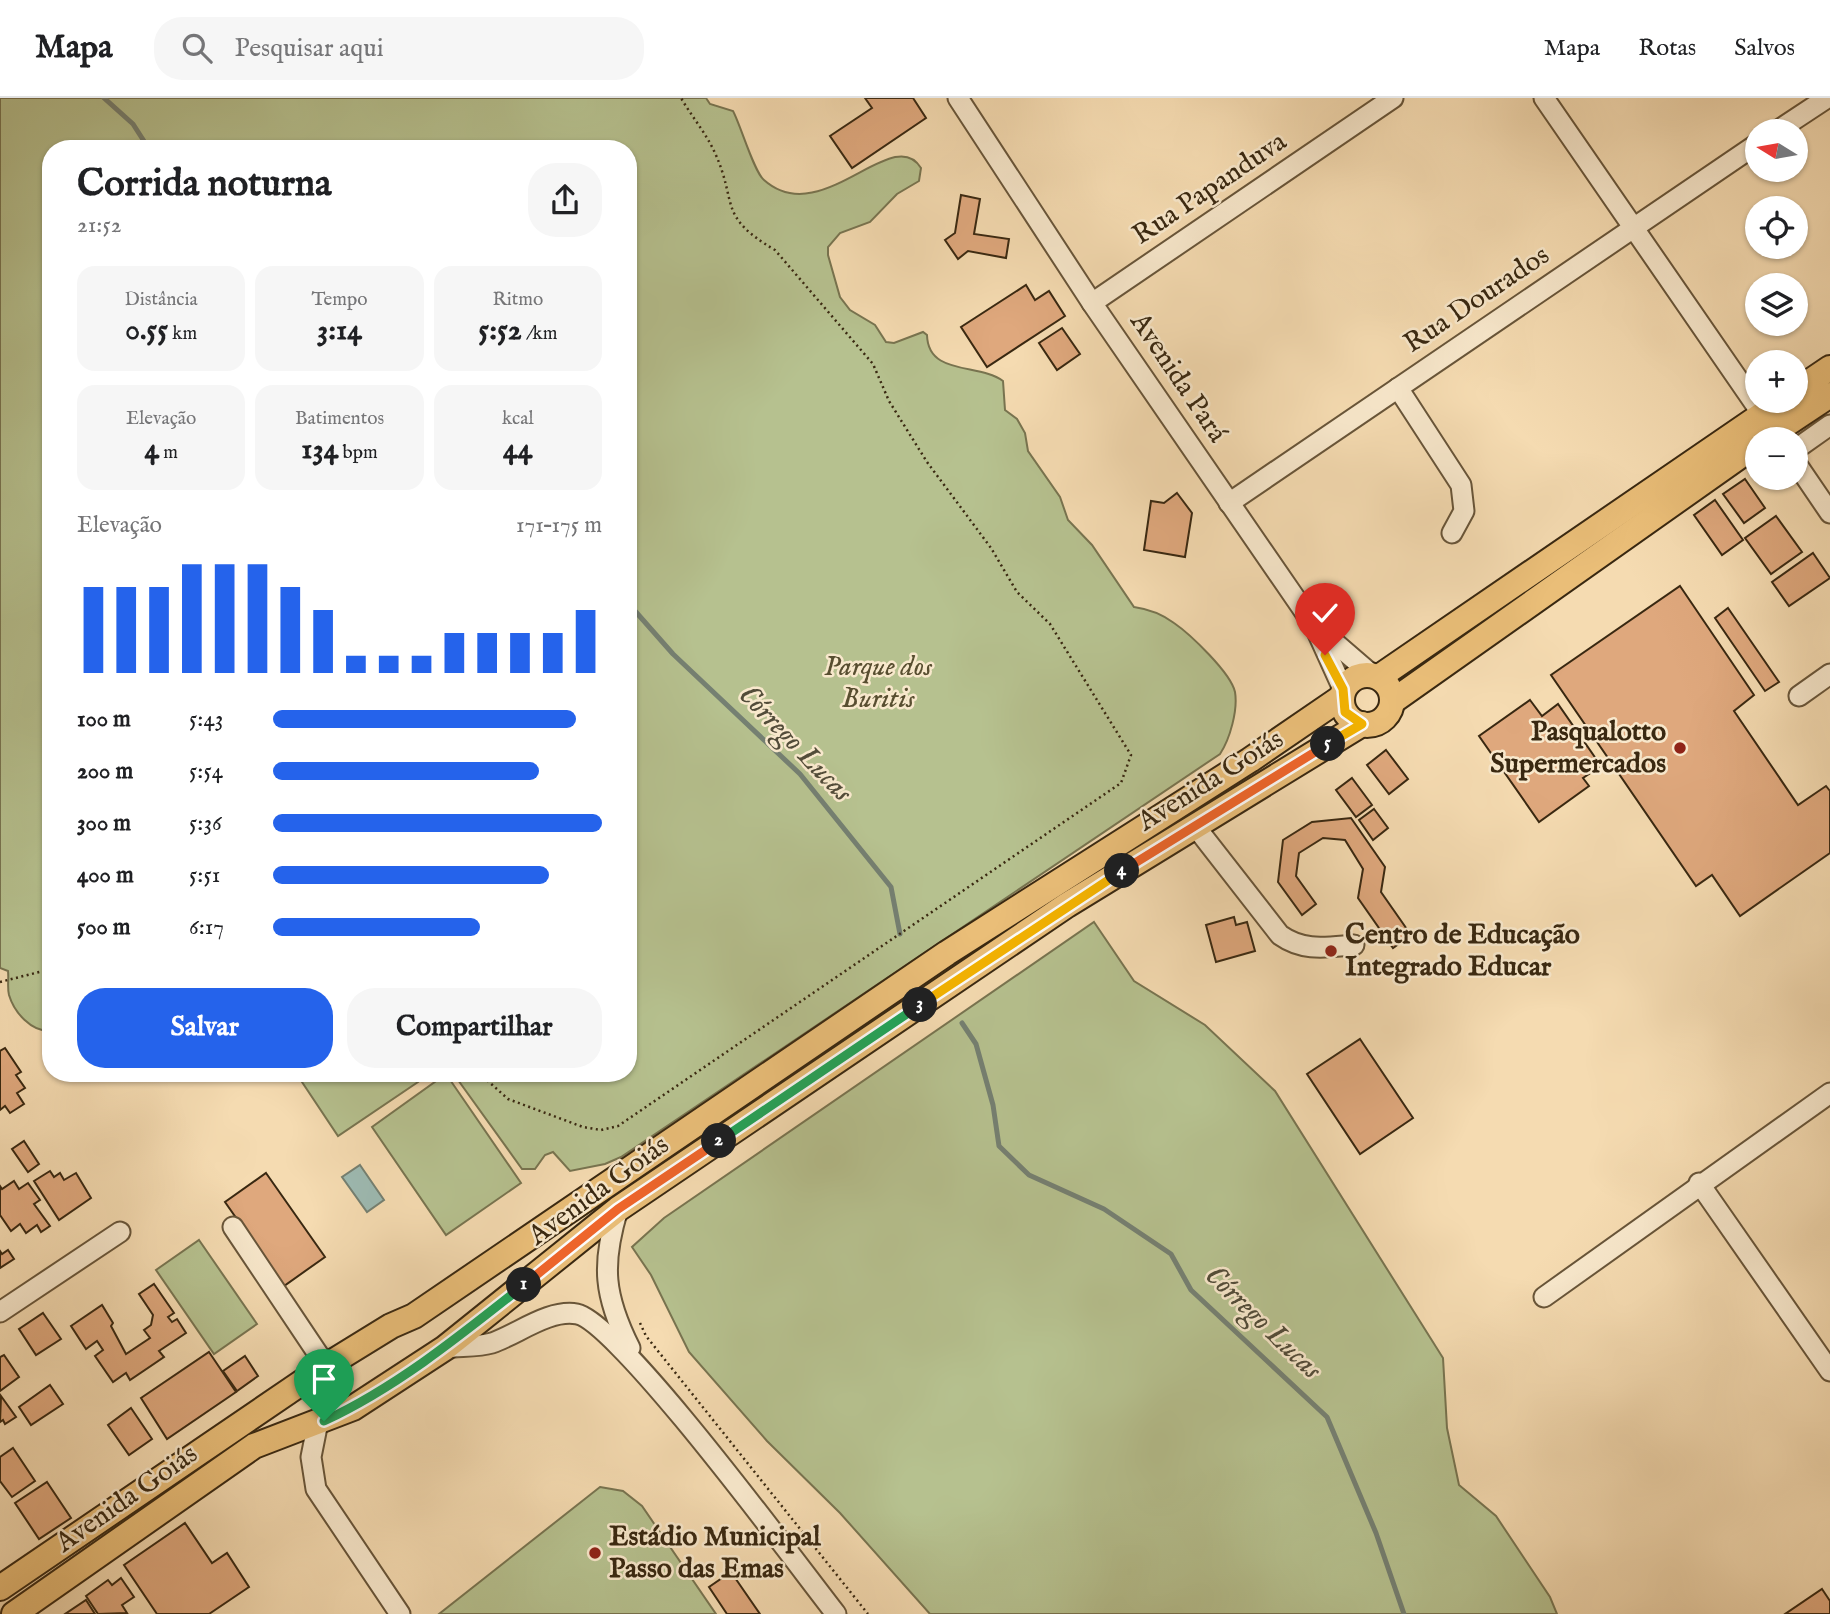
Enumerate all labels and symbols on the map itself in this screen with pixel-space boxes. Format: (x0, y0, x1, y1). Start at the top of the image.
north arrow (1745, 119, 1808, 182)
street label: Rua Papanduva (1126, 124, 1294, 253)
street label: Rua Dourados (1398, 238, 1556, 362)
street label: Avenida Pará (1121, 305, 1235, 450)
pin (1295, 583, 1355, 655)
park label: Parque dos Buritis (824, 650, 933, 717)
water label: Córrego Lucas (730, 677, 861, 811)
place label: Pasqualotto Supermercados (1490, 715, 1666, 782)
street label: Avenida Goiás (1131, 722, 1290, 840)
pin: 5 (1310, 726, 1346, 762)
marker: Pasqualotto Supermercados (1672, 740, 1688, 756)
pin: 4 (1104, 854, 1140, 888)
place label: Centro de Educação Integrado Educar (1345, 918, 1580, 985)
marker: Centro de Educação Integrado Educar (1323, 943, 1339, 959)
pin: 3 (902, 988, 937, 1023)
pin: 2 (702, 1124, 736, 1158)
street label: Avenida Goiás (521, 1128, 676, 1254)
water label: Córrego Lucas (1196, 1258, 1330, 1389)
pin: 1 (506, 1268, 542, 1302)
pin (294, 1349, 354, 1421)
street label: Avenida Goiás (48, 1437, 205, 1561)
place label: Estádio Municipal Passo das Emas (609, 1520, 822, 1587)
marker: Estádio Municipal Passo das Emas (587, 1545, 603, 1561)

